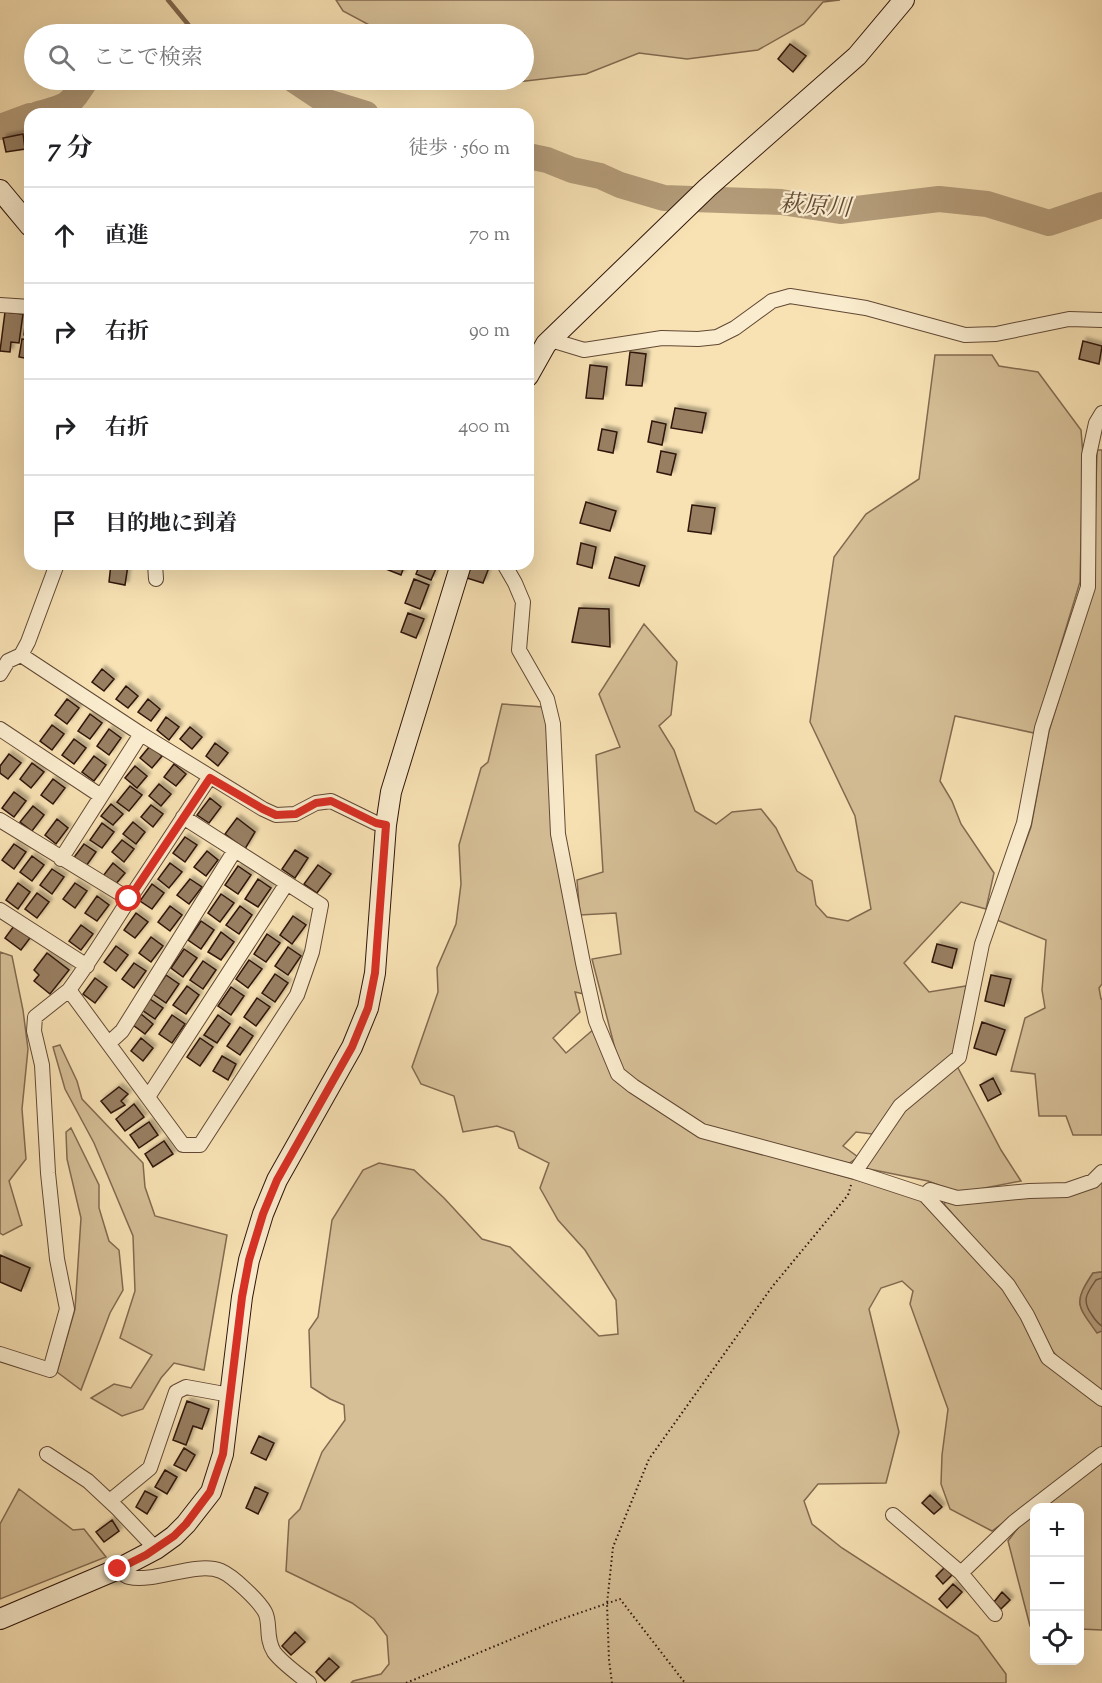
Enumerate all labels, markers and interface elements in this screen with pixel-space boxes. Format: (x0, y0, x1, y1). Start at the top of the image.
search box (24, 24, 534, 90)
icon: search (45, 41, 78, 74)
text: ここで検索 (93, 43, 203, 75)
text: 7 分 (48, 131, 93, 168)
text: 徒歩 · 560 m (408, 135, 510, 164)
water label: 萩原川 (778, 188, 855, 227)
icon: ahead (48, 219, 81, 252)
text: 直進 (105, 221, 149, 253)
text: 70 m (469, 221, 510, 250)
icon: right (48, 315, 81, 348)
text: 右折 (105, 317, 149, 349)
text: 90 m (469, 317, 510, 346)
icon: right (48, 411, 81, 444)
text: 右折 (105, 413, 149, 445)
text: 400 m (458, 413, 510, 442)
icon: arrive (48, 507, 81, 540)
text: 目的地に到着 (105, 509, 237, 541)
route start (115, 885, 141, 911)
map controls (1030, 1503, 1084, 1665)
button: + (1030, 1503, 1084, 1557)
route end (104, 1555, 130, 1581)
button: − (1030, 1557, 1084, 1611)
button: locate (1030, 1611, 1084, 1665)

